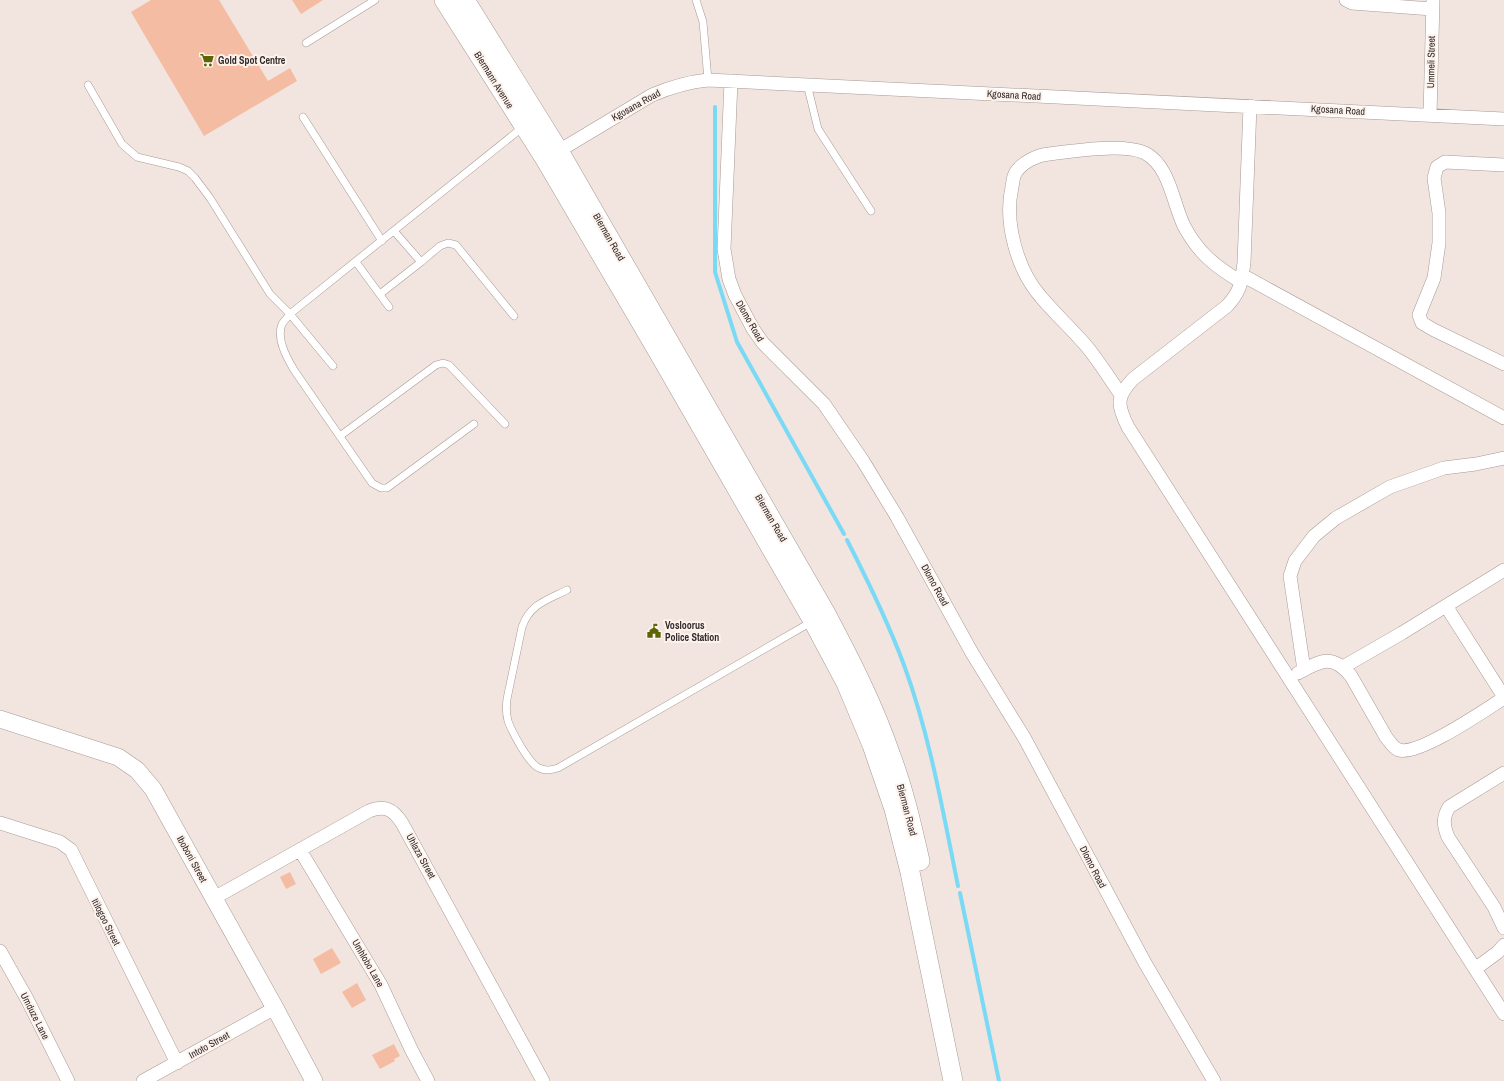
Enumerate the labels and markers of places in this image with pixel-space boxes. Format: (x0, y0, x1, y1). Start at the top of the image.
supermarket icon: Gold Spot Centre (199, 52, 215, 68)
place label: Gold Spot Centre (218, 54, 286, 67)
place label: Vosloorus Police Station (665, 619, 719, 644)
public building icon: Vosloorus Police Station (646, 623, 662, 639)

